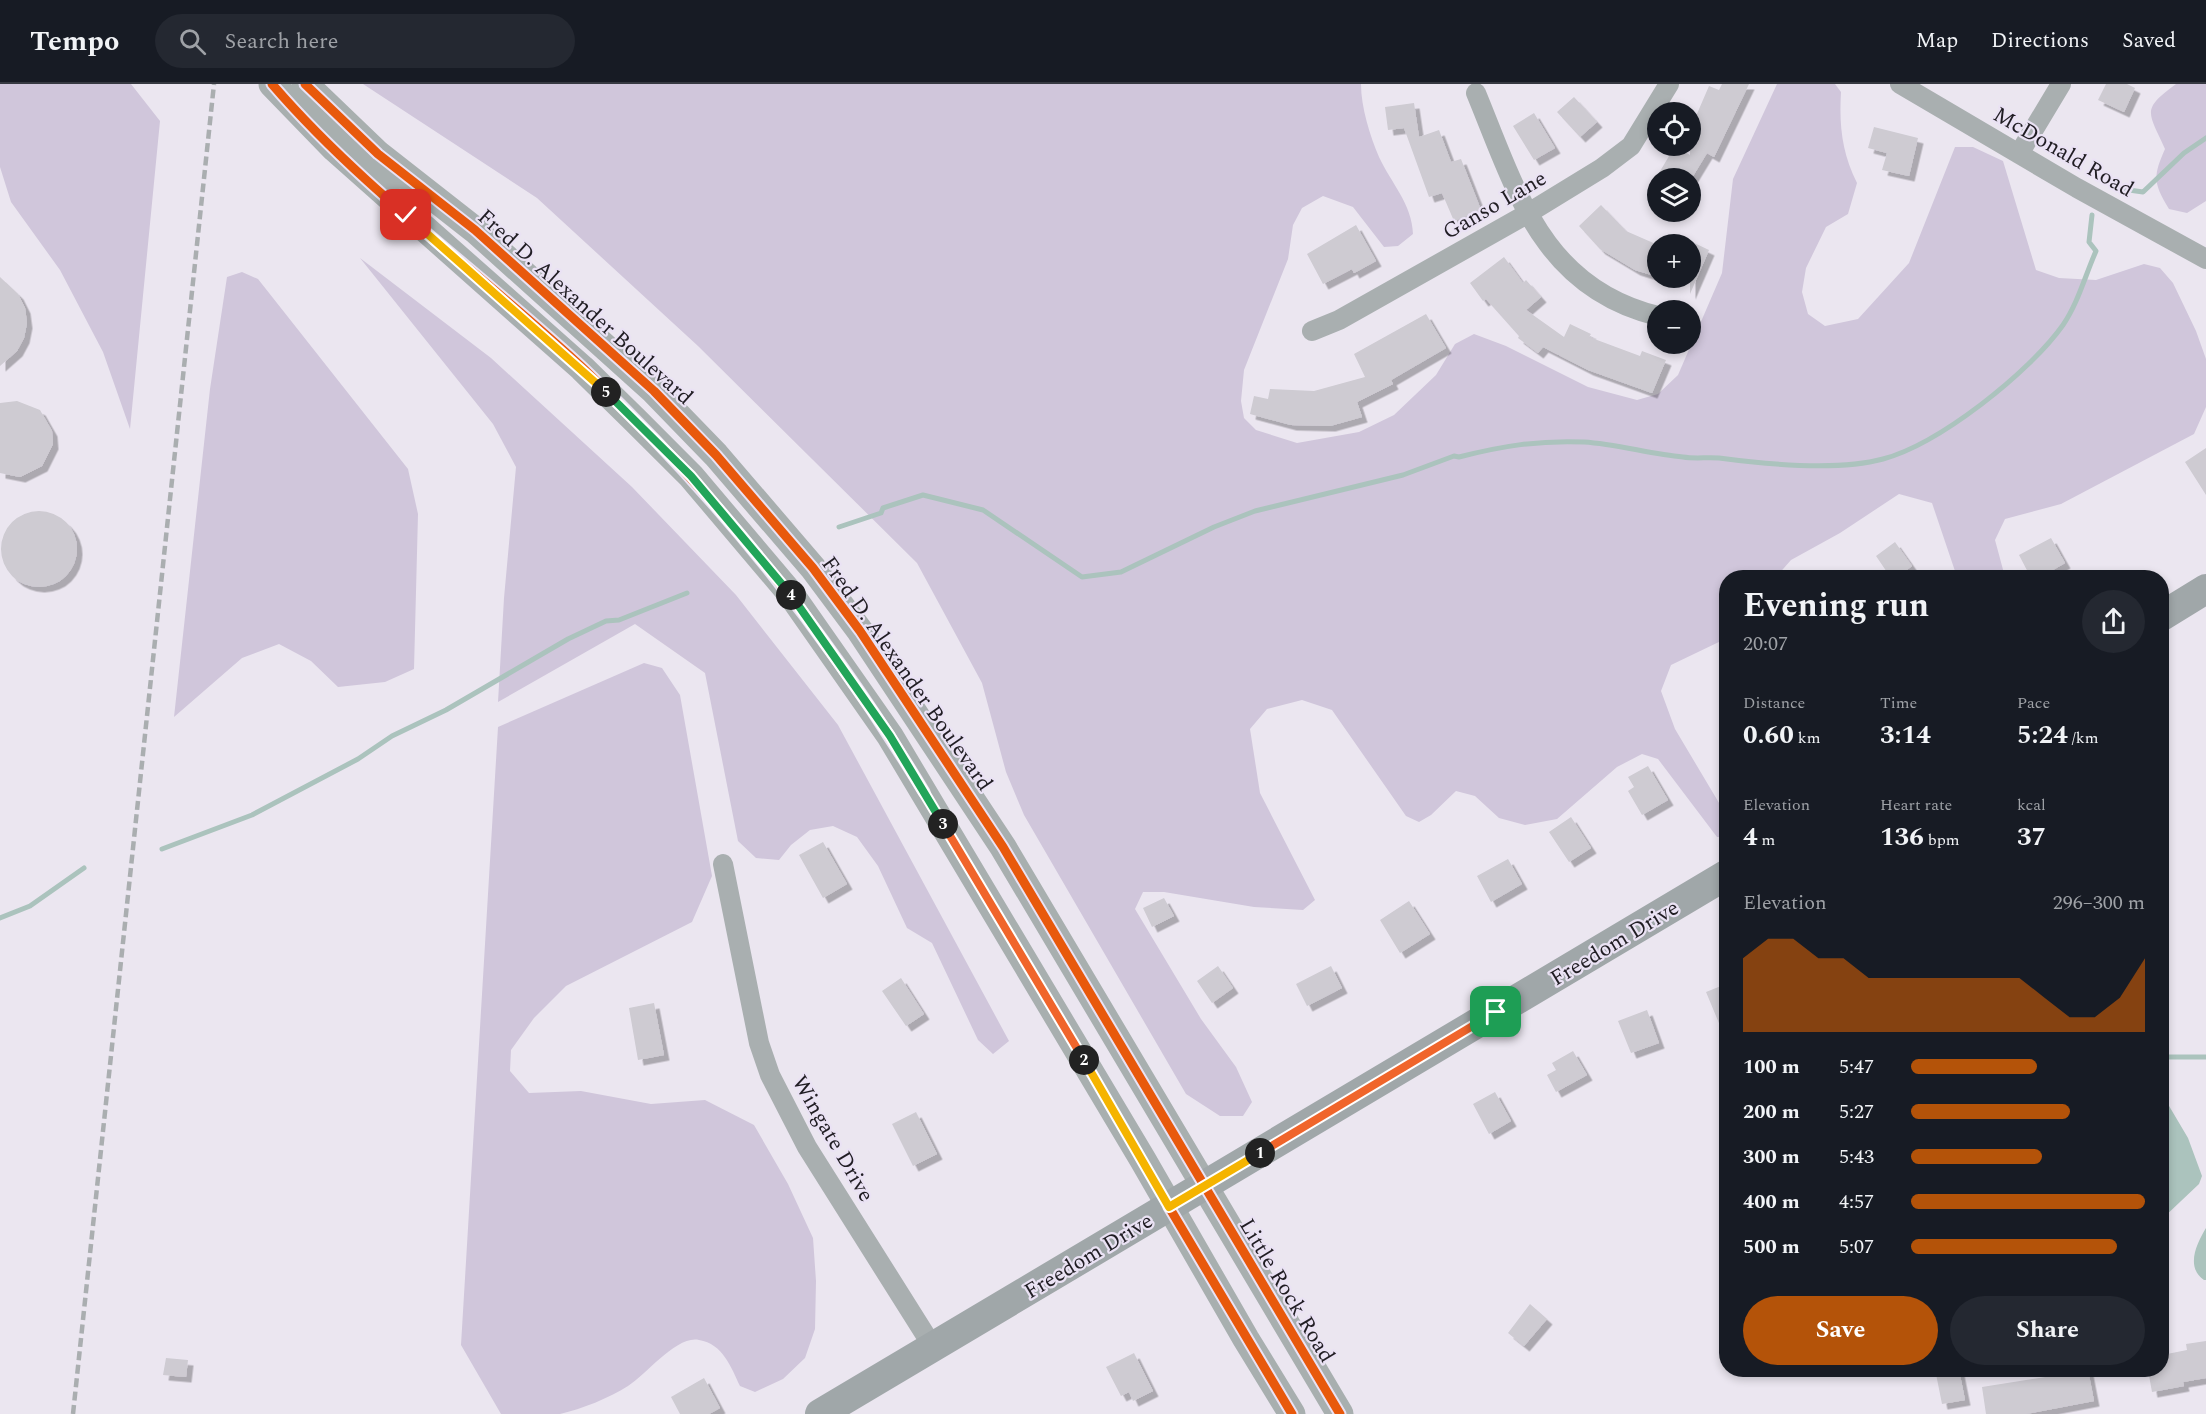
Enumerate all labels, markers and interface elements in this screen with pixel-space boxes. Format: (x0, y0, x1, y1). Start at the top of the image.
search box (155, 14, 575, 68)
text: Tempo (30, 20, 119, 63)
icon: search (176, 25, 209, 58)
text: Search here (224, 25, 338, 58)
text: Map (1916, 25, 1958, 57)
text: Directions (1991, 25, 2089, 57)
text: Saved (2122, 25, 2176, 57)
street label: McDonald Road (1987, 99, 2140, 206)
map controls (1647, 102, 1701, 354)
button: locate (1647, 102, 1701, 156)
street label: Ganso Lane (1437, 162, 1553, 248)
button: layers (1647, 168, 1701, 222)
pin (380, 189, 431, 240)
icon: check (389, 198, 422, 231)
street label: Fred D. Alexander Boulevard (470, 201, 700, 413)
button: + (1647, 234, 1701, 288)
button: − (1647, 300, 1701, 354)
pin: 5 (591, 377, 621, 407)
text: 5 (602, 380, 610, 404)
street label: Fred D. Alexander Boulevard (813, 550, 1001, 798)
pin: 4 (776, 580, 806, 610)
text: Evening run (1743, 581, 1929, 631)
text: 4 (787, 583, 795, 607)
button: share (2082, 590, 2145, 653)
text: 20:07 (1743, 629, 1788, 659)
text: Distance (1743, 691, 1805, 715)
text: Time (1880, 691, 1917, 715)
text: Pace (2017, 691, 2050, 715)
text: 0.60 (1743, 715, 1794, 755)
text: 3:14 (1880, 715, 1931, 755)
text: 5:24 (2017, 715, 2068, 755)
text: km (1794, 726, 1820, 750)
text: /km (2068, 726, 2098, 750)
text: Elevation (1743, 793, 1810, 817)
text: Heart rate (1880, 793, 1952, 817)
text: kcal (2017, 793, 2046, 817)
pin: 3 (928, 809, 958, 839)
text: 3 (939, 812, 947, 836)
text: 4 (1743, 817, 1758, 857)
text: 136 (1880, 817, 1924, 857)
text: 37 (2017, 817, 2046, 857)
text: m (1758, 828, 1775, 852)
text: bpm (1924, 828, 1960, 852)
text: Elevation (1743, 888, 1827, 918)
text: 296–300 m (2053, 888, 2145, 918)
street label: Freedom Drive (1544, 892, 1686, 995)
pin (1470, 986, 1521, 1037)
icon: arrive (1479, 995, 1512, 1028)
pin: 2 (1069, 1045, 1099, 1075)
text: 2 (1080, 1048, 1088, 1072)
text: 100 m (1743, 1052, 1800, 1082)
text: 5:47 (1839, 1052, 1874, 1082)
street label: Wingate Drive (783, 1069, 882, 1208)
text: 200 m (1743, 1097, 1800, 1127)
text: 5:27 (1839, 1097, 1874, 1127)
pin: 1 (1245, 1138, 1275, 1168)
text: 1 (1256, 1141, 1264, 1165)
text: 300 m (1743, 1142, 1800, 1172)
text: 5:43 (1839, 1142, 1874, 1172)
text: 400 m (1743, 1187, 1800, 1217)
text: 4:57 (1839, 1187, 1874, 1217)
street label: Freedom Drive (1018, 1205, 1160, 1308)
street label: Little Rock Road (1230, 1212, 1343, 1369)
text: 500 m (1743, 1232, 1800, 1262)
text: 5:07 (1839, 1232, 1874, 1262)
button: Save (1743, 1296, 1938, 1365)
button: Share (1950, 1296, 2145, 1365)

